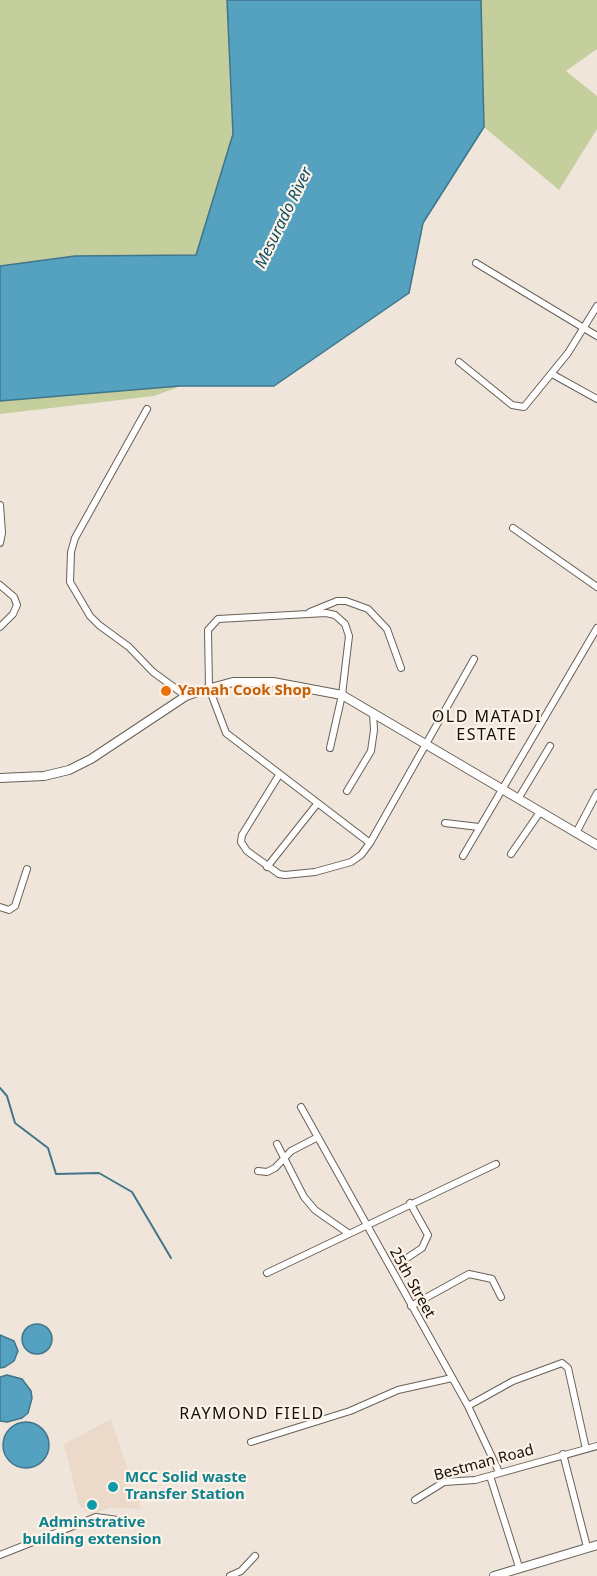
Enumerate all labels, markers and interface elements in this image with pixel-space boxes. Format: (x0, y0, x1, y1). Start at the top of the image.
water label: Mesurado River (251, 164, 317, 272)
place label: Yamah Cook Shop (178, 682, 311, 700)
marker: Yamah Cook Shop (159, 684, 173, 698)
district label: OLD MATADI ESTATE (432, 707, 542, 745)
street label: 25th Street (385, 1245, 439, 1321)
district label: RAYMOND FIELD (179, 1404, 325, 1424)
street label: Bestman Road (432, 1441, 536, 1485)
place label: MCC Solid waste Transfer Station (125, 1469, 247, 1504)
marker: MCC Solid waste Transfer Station (106, 1480, 120, 1494)
marker: Adminstrative building extension (85, 1498, 99, 1512)
place label: Adminstrative building extension (23, 1514, 161, 1549)

